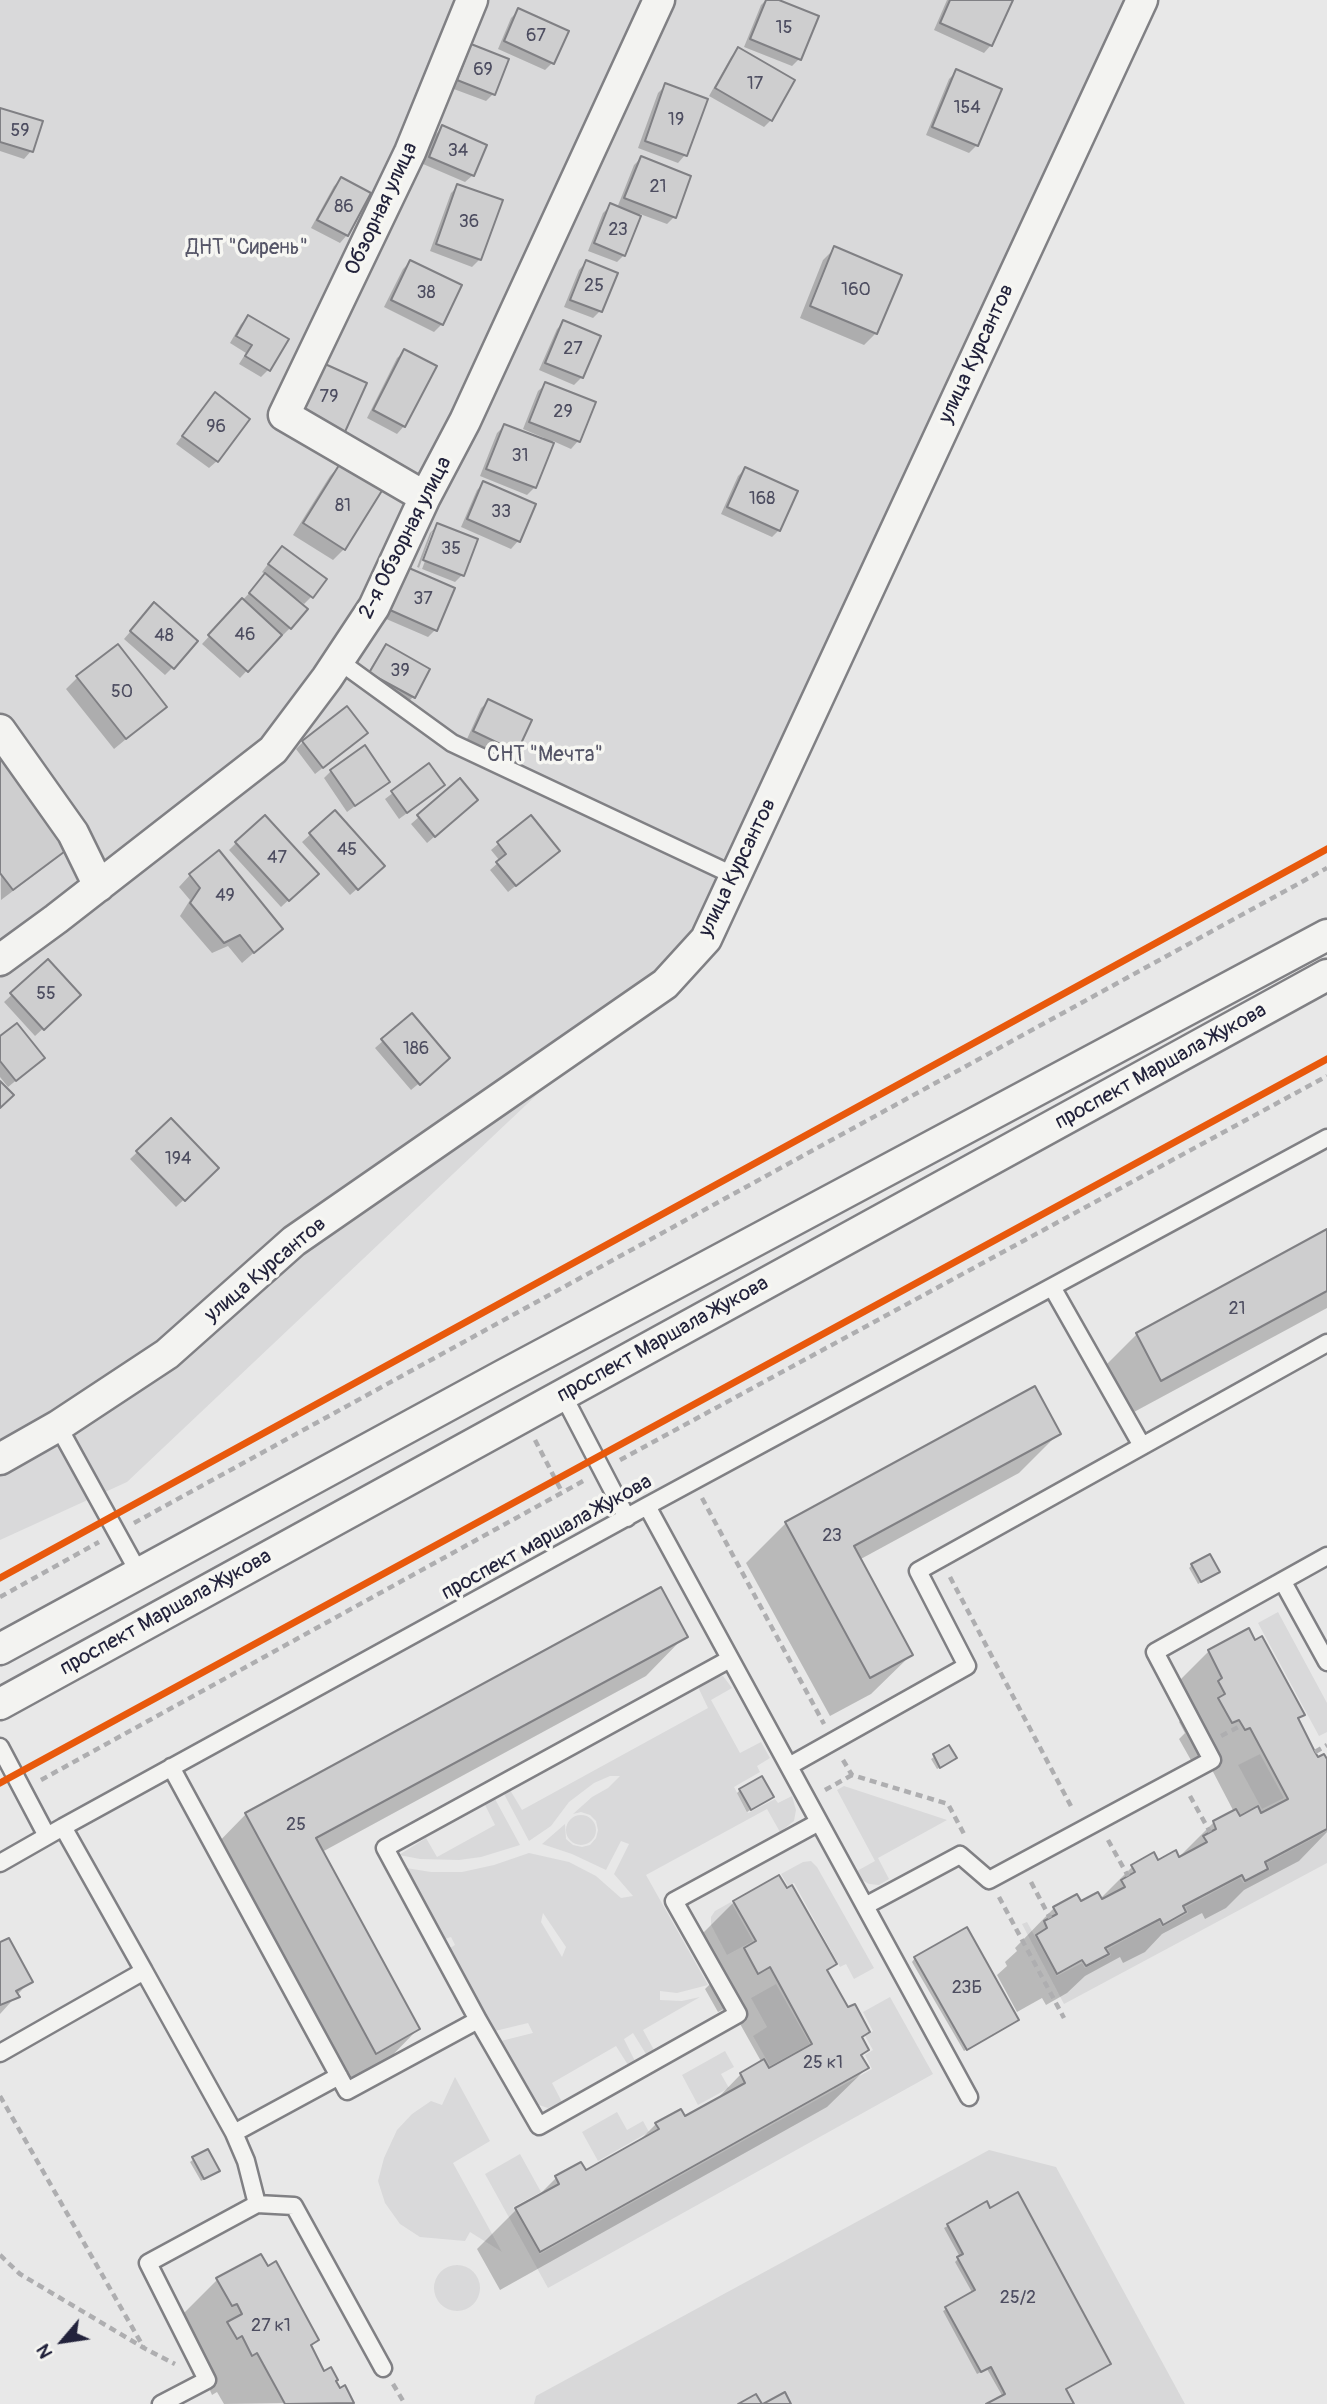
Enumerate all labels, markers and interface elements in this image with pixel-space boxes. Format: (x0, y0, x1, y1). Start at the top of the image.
house number: 15 (776, 17, 792, 39)
house number: 67 (526, 25, 546, 47)
house number: 69 (473, 59, 493, 81)
house number: 17 (747, 73, 763, 95)
house number: 154 (953, 97, 981, 119)
house number: 19 (668, 109, 684, 131)
house number: 59 (10, 120, 30, 142)
street label: Обзорная улица (340, 139, 424, 279)
house number: 34 (448, 140, 468, 162)
house number: 21 (649, 176, 667, 198)
house number: 86 (334, 196, 354, 218)
house number: 36 (459, 211, 479, 233)
house number: 23 (608, 219, 628, 241)
park label: ДНТ "Сирень" (186, 236, 308, 262)
house number: 25 (584, 275, 604, 297)
house number: 160 (841, 279, 871, 301)
street label: улица Курсантов (934, 280, 1020, 428)
house number: 38 (416, 282, 436, 304)
house number: 27 (563, 338, 583, 360)
house number: 79 (320, 386, 338, 408)
house number: 29 (553, 401, 573, 423)
house number: 96 (206, 416, 226, 438)
house number: 31 (511, 445, 529, 467)
street label: 2-я Обзорная улица (354, 453, 458, 623)
house number: 168 (749, 488, 775, 510)
house number: 81 (335, 495, 351, 517)
house number: 33 (491, 501, 511, 523)
house number: 35 (441, 538, 461, 560)
house number: 37 (413, 588, 433, 610)
house number: 46 (235, 624, 255, 646)
house number: 48 (154, 625, 174, 647)
house number: 39 (390, 660, 410, 682)
house number: 50 (111, 681, 133, 703)
park label: СНТ "Мечта" (487, 743, 603, 769)
street label: улица Курсантов (694, 795, 782, 941)
house number: 45 (337, 839, 357, 861)
house number: 47 (267, 847, 287, 869)
house number: 49 (215, 885, 235, 907)
house number: 55 (36, 983, 56, 1005)
street label: проспект Маршала Жукова (1051, 998, 1271, 1136)
house number: 186 (403, 1038, 429, 1060)
house number: 194 (165, 1148, 191, 1170)
street label: улица Курсантов (200, 1212, 332, 1328)
street label: проспект Маршала Жукова (553, 1271, 773, 1409)
house number: 21 (1228, 1298, 1246, 1320)
street label: проспект маршала Жукова (437, 1470, 657, 1606)
house number: 23 (822, 1525, 842, 1547)
street label: проспект Маршала Жукова (56, 1544, 276, 1682)
house number: 25 (286, 1814, 306, 1836)
house number: 23Б (952, 1977, 982, 1999)
house number: 25 к1 (803, 2052, 843, 2074)
house number: 25/2 (1000, 2287, 1036, 2309)
north arrow (28, 2306, 98, 2376)
house number: 27 к1 (251, 2315, 291, 2337)
text: N (31, 2340, 58, 2363)

